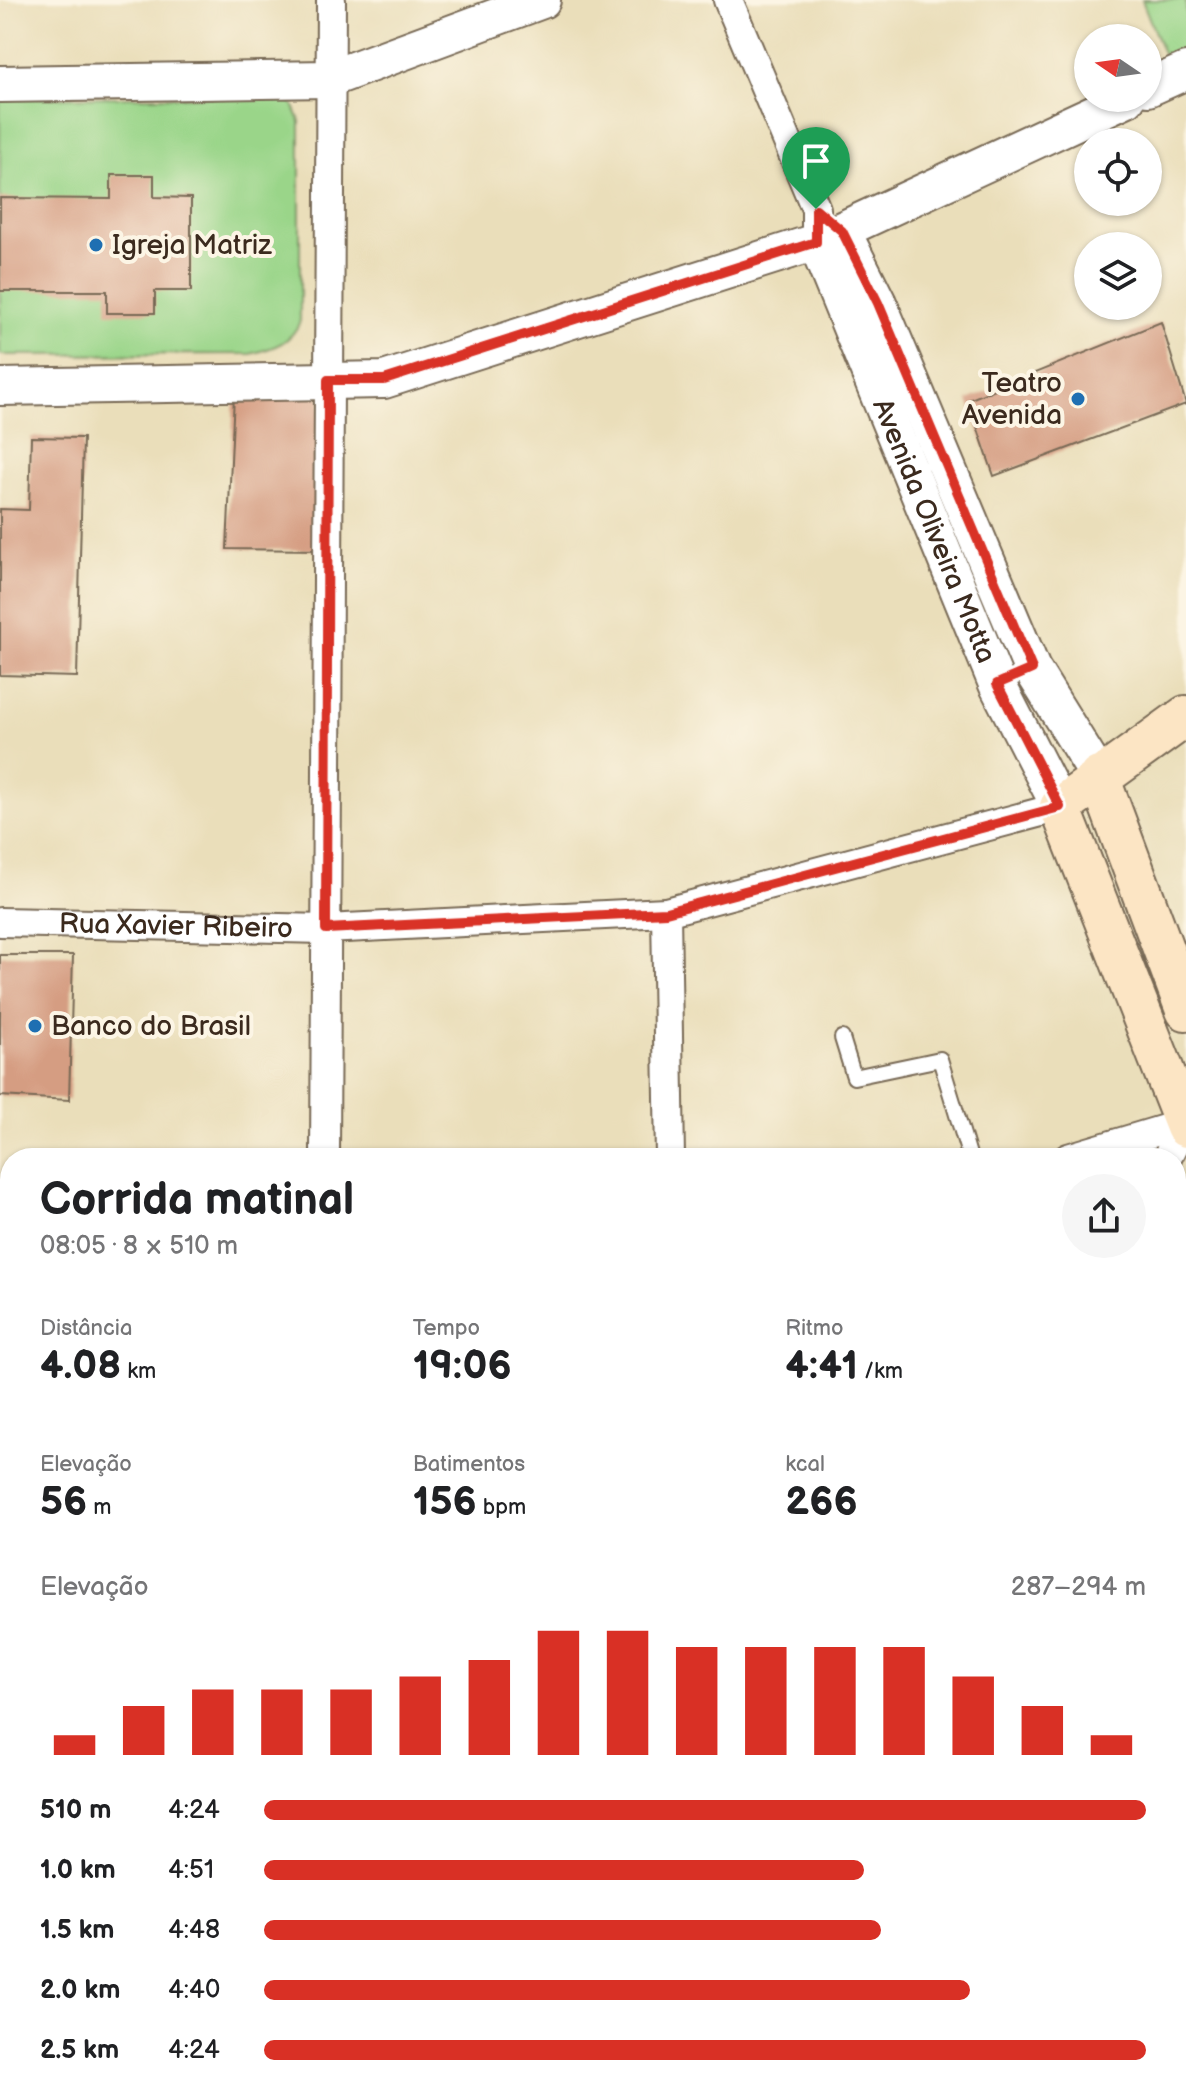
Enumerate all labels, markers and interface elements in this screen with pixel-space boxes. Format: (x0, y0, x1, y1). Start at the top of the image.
north arrow (1074, 24, 1162, 112)
map controls (1074, 24, 1162, 320)
pin (782, 127, 850, 209)
button: locate (1074, 128, 1162, 216)
icon: arrive (794, 139, 838, 183)
place label: Igreja Matriz (112, 229, 272, 262)
button: layers (1074, 232, 1162, 320)
marker: Igreja Matriz (87, 236, 105, 254)
place label: Teatro Avenida (962, 367, 1062, 432)
marker: Teatro Avenida (1069, 390, 1087, 408)
street label: Avenida Oliveira Motta (865, 394, 1003, 668)
street label: Rua Xavier Ribeiro (59, 907, 293, 945)
place label: Banco do Brasil (51, 1010, 251, 1043)
marker: Banco do Brasil (26, 1017, 44, 1035)
text: Corrida matinal (40, 1174, 354, 1227)
button: share (1062, 1174, 1146, 1258)
text: 08:05 · 8 × 510 m (40, 1231, 238, 1262)
text: Distância (40, 1315, 132, 1342)
text: Tempo (413, 1315, 480, 1342)
text: Ritmo (785, 1315, 844, 1342)
text: 4.08 (40, 1342, 121, 1390)
text: 19:06 (413, 1342, 512, 1390)
text: 4:41 (785, 1342, 858, 1390)
text: km (121, 1358, 156, 1385)
text: /km (858, 1358, 903, 1385)
text: Elevação (40, 1451, 132, 1478)
text: Batimentos (413, 1451, 525, 1478)
text: kcal (785, 1451, 825, 1478)
text: 56 (40, 1478, 87, 1526)
text: 156 (413, 1478, 477, 1526)
text: 266 (785, 1478, 858, 1526)
text: m (87, 1494, 111, 1521)
text: bpm (477, 1494, 526, 1521)
text: Elevação (40, 1572, 148, 1603)
text: 287–294 m (1011, 1572, 1146, 1603)
text: 510 m (40, 1795, 111, 1826)
text: 4:24 (168, 1795, 220, 1826)
text: 1.0 km (40, 1855, 116, 1886)
text: 4:51 (168, 1855, 214, 1886)
text: 1.5 km (40, 1915, 115, 1946)
text: 4:48 (168, 1915, 220, 1946)
text: 2.0 km (40, 1975, 120, 2006)
text: 4:40 (168, 1975, 220, 2006)
text: 2.5 km (40, 2035, 119, 2066)
text: 4:24 (168, 2035, 220, 2066)

